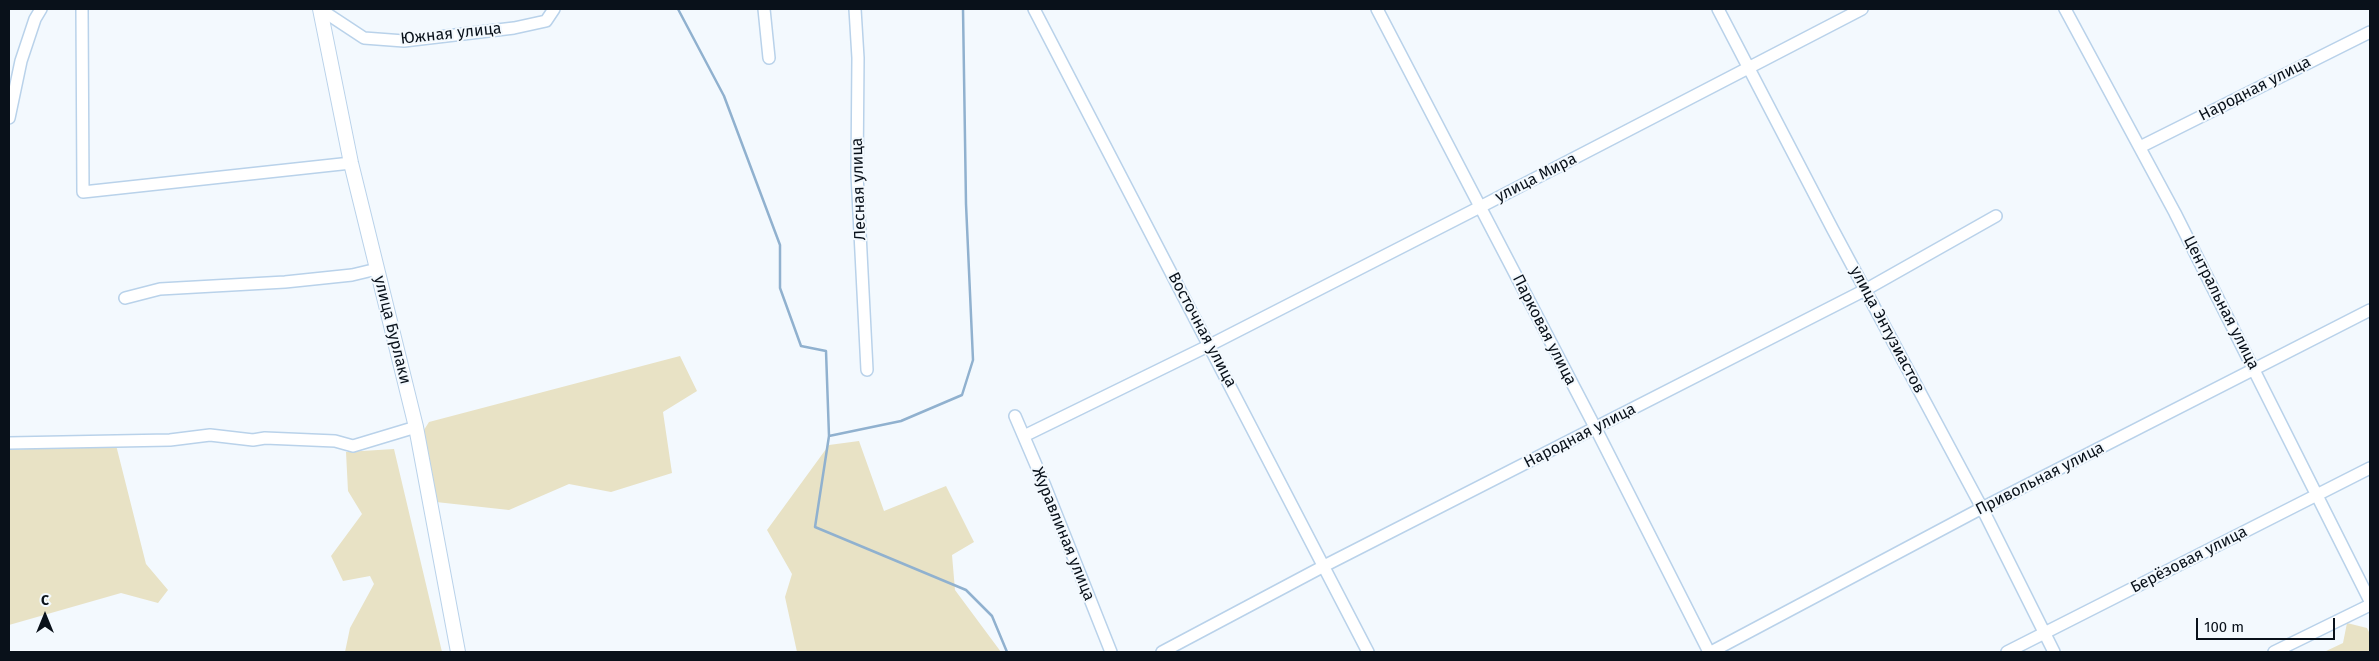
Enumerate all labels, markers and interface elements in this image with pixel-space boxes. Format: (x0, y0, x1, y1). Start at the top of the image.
street label: Южная улица (399, 19, 503, 49)
street label: Народная улица (2196, 53, 2314, 125)
street label: Лесная улица (848, 137, 870, 241)
street label: улица Мира (1492, 149, 1580, 207)
street label: Центральная улица (2179, 233, 2263, 373)
street label: улица Энтузиастов (1845, 263, 1929, 397)
street label: Восточная улица (1164, 269, 1240, 391)
street label: Парковая улица (1508, 271, 1580, 389)
street label: улица Бурлаки (369, 274, 415, 386)
street label: Народная улица (1521, 400, 1639, 472)
street label: Привольная улица (1973, 438, 2107, 520)
street label: Журавлиная улица (1027, 464, 1099, 604)
street label: Берёзовая улица (2127, 522, 2251, 598)
north arrow (20, 591, 70, 641)
text: С (41, 592, 49, 609)
scale bar (2199, 608, 2338, 640)
text: 100 m (2204, 618, 2244, 636)

